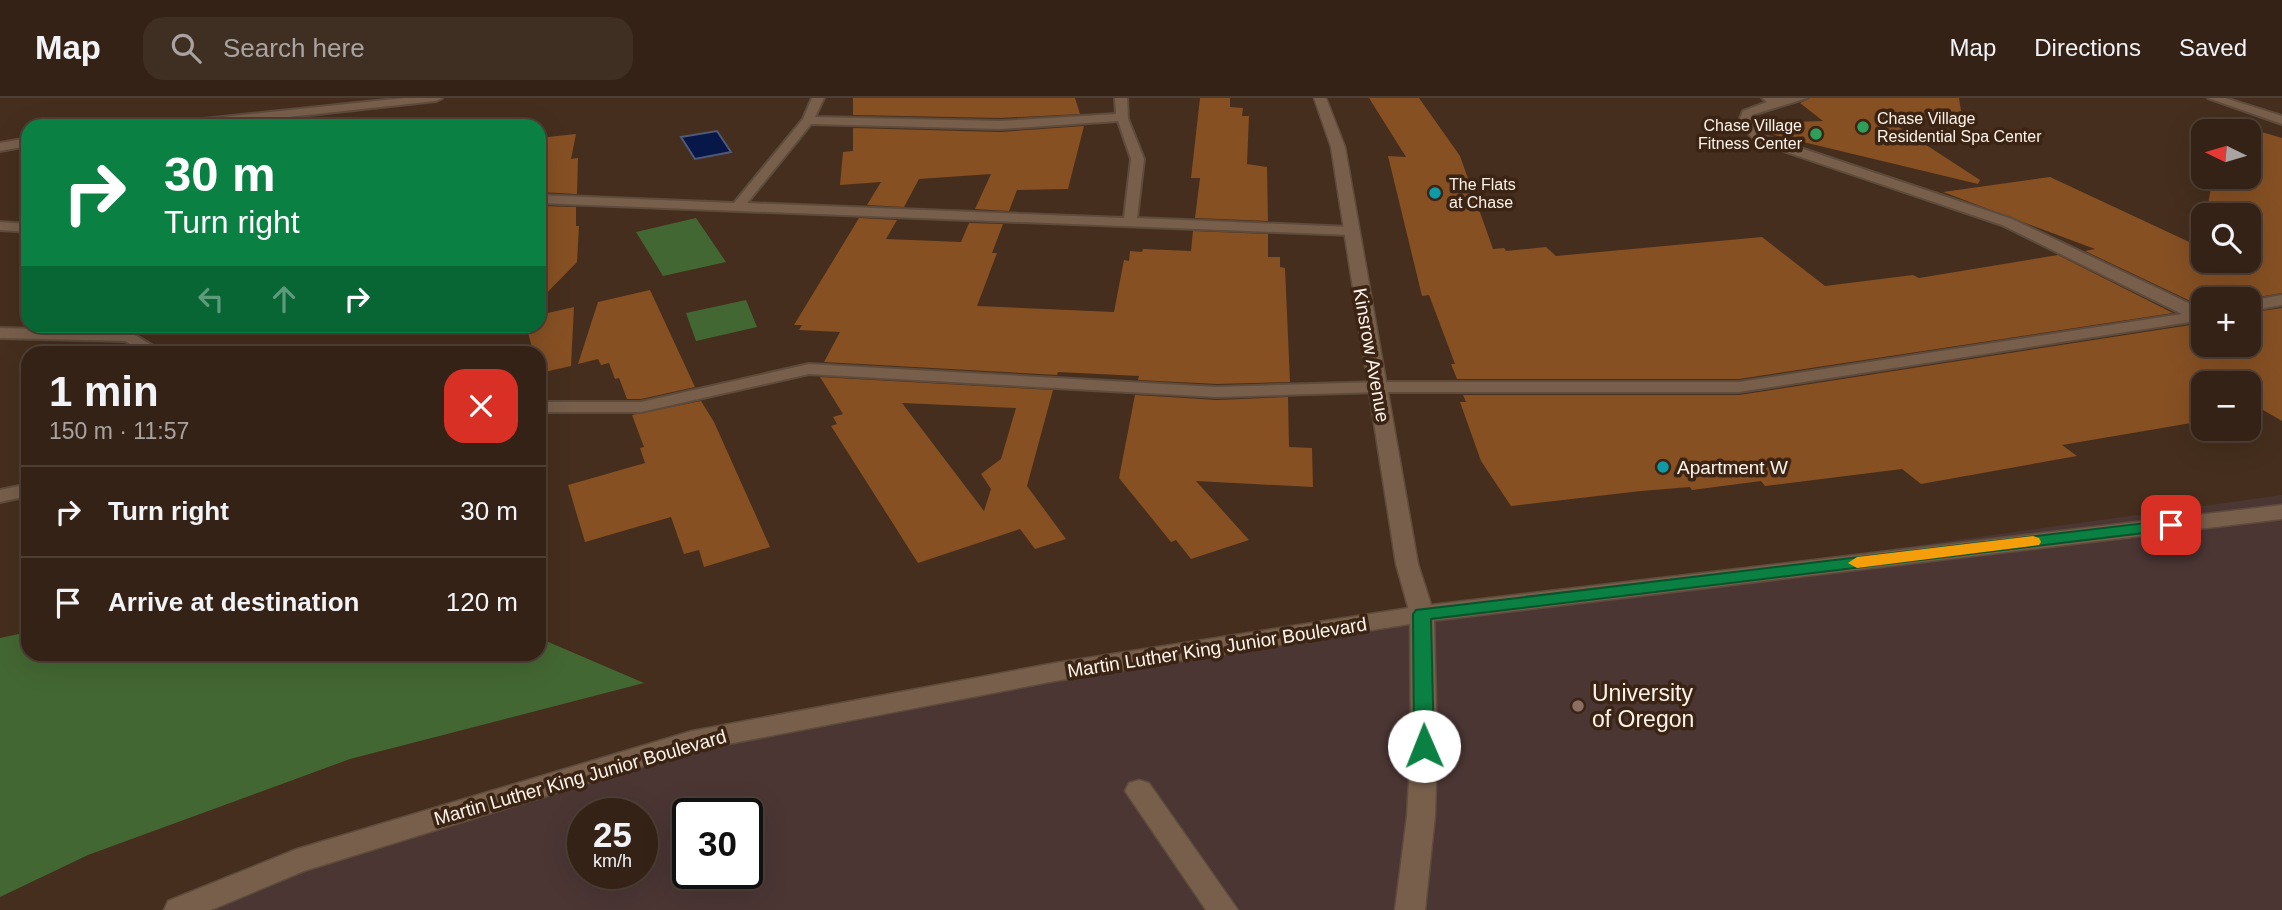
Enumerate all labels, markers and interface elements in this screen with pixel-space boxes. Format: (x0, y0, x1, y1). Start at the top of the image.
search box (143, 17, 633, 80)
text: Map (35, 29, 101, 66)
icon: search (167, 29, 205, 67)
text: Search here (223, 33, 365, 63)
text: Map (1950, 34, 1996, 61)
text: Directions (2034, 34, 2141, 61)
text: Saved (2179, 34, 2247, 61)
place label: Chase Village Residential Spa Center (1877, 110, 2042, 145)
place label: Chase Village Fitness Center (1698, 117, 1803, 152)
marker: Chase Village Residential Spa Center (1855, 119, 1871, 135)
north arrow (2191, 119, 2261, 189)
map controls (2191, 119, 2261, 441)
marker: Chase Village Fitness Center (1808, 126, 1824, 142)
icon: right (49, 147, 140, 238)
text: 30 m (164, 147, 276, 201)
place label: The Flats at Chase (1449, 176, 1516, 211)
marker: The Flats at Chase (1427, 185, 1443, 201)
button: search (2191, 203, 2261, 273)
text: Turn right (164, 204, 300, 240)
icon: left (192, 280, 230, 318)
icon: ahead (265, 280, 303, 318)
icon: right (338, 280, 376, 318)
street label: Kinsrow Avenue (1349, 286, 1394, 424)
button: + (2191, 287, 2261, 357)
text: 1 min (49, 368, 159, 415)
button: close (444, 369, 518, 443)
button: − (2191, 371, 2261, 441)
text: 150 m · 11:57 (49, 418, 189, 444)
place label: Apartment W (1677, 457, 1788, 478)
marker: Apartment W (1655, 459, 1671, 475)
icon: right (49, 493, 87, 531)
pin (2141, 495, 2201, 555)
text: Turn right (108, 496, 229, 526)
text: 30 m (460, 496, 518, 526)
icon: arrive (2152, 506, 2190, 544)
icon: arrive (49, 584, 87, 622)
text: Arrive at destination (108, 587, 359, 617)
text: 120 m (446, 587, 518, 617)
street label: Martin Luther King Junior Boulevard (1066, 613, 1368, 682)
place label: University of Oregon (1592, 680, 1694, 732)
marker: University of Oregon (1570, 698, 1586, 714)
position arrow (1387, 709, 1461, 783)
street label: Martin Luther King Junior Boulevard (432, 726, 729, 829)
speed limit sign: 30 (672, 798, 763, 889)
text: 25 (593, 815, 632, 854)
text: km/h (593, 851, 632, 871)

